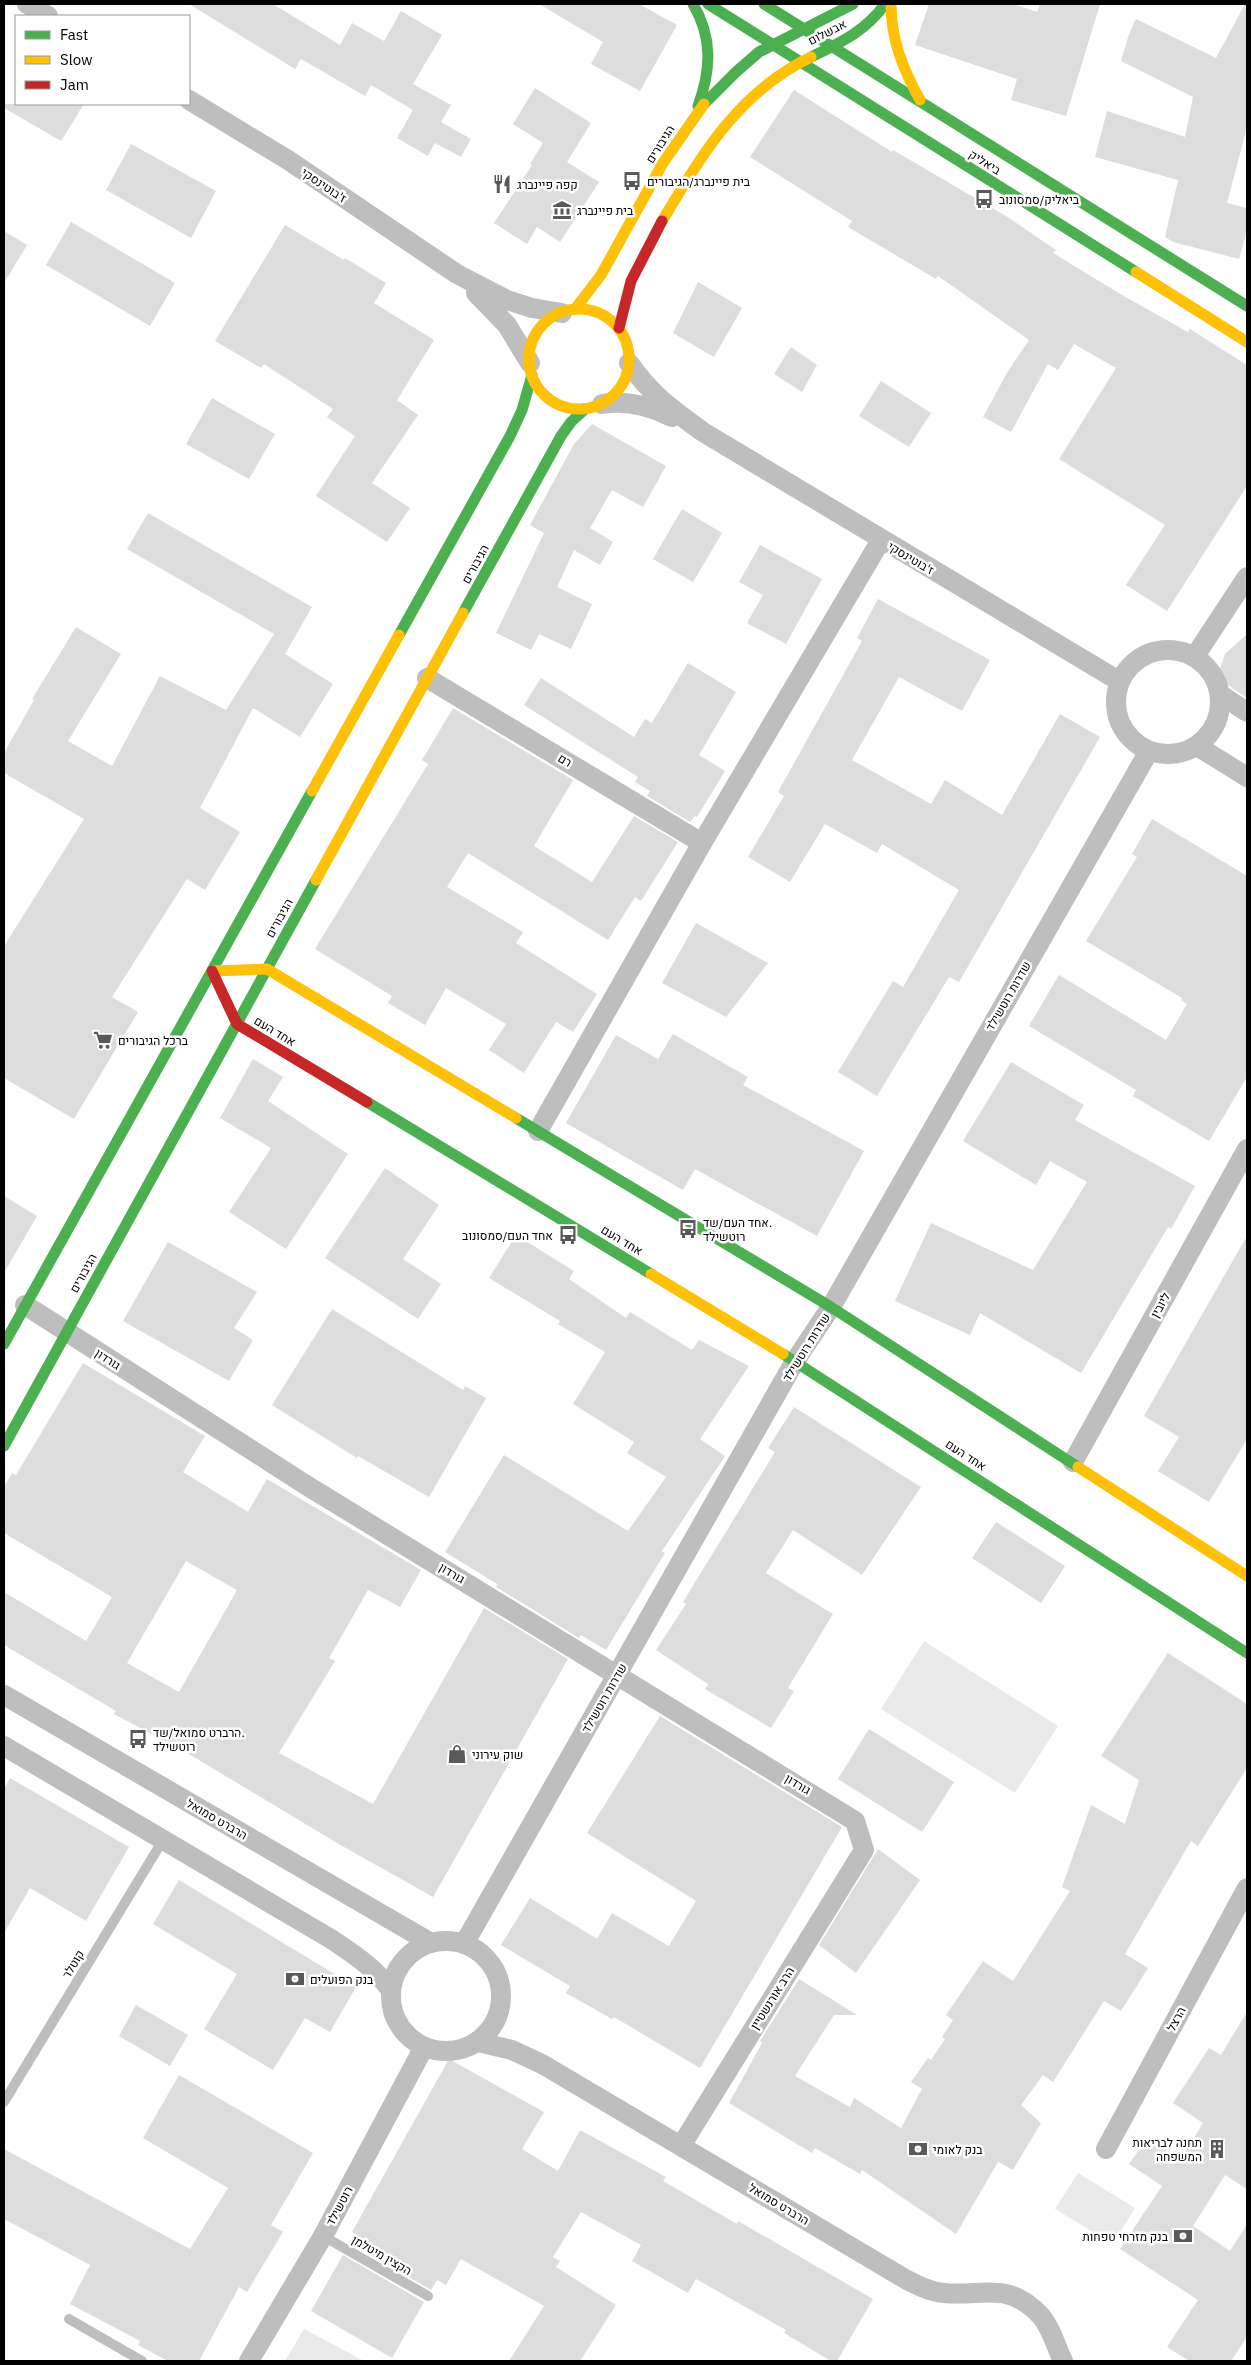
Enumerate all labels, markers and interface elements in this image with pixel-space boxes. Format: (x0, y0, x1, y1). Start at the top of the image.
legend (15, 15, 190, 105)
street label: אבשלום (805, 16, 849, 48)
text: Fast (60, 25, 88, 44)
text: Slow (60, 50, 93, 69)
text: Jam (60, 75, 89, 94)
street label: הגיבורים (642, 122, 678, 166)
street label: ביאליק (966, 146, 1004, 178)
street label: ז'בוטינסקי (299, 164, 349, 206)
bus stop icon: בית פיינברג/הגיבורים (621, 170, 643, 192)
restaurant icon: קפה פיינברג (491, 173, 513, 195)
place label: בית פיינברג/הגיבורים (647, 174, 751, 189)
place label: קפה פיינברג (517, 177, 578, 192)
bus stop icon: ביאליק/סמסונוב (973, 188, 995, 210)
place label: ביאליק/סמסונוב (999, 192, 1080, 207)
museum icon: בית פיינברג (551, 199, 573, 221)
place label: בית פיינברג (577, 203, 634, 218)
street label: ז'בוטינסקי (885, 538, 937, 578)
street label: הגיבורים (458, 542, 492, 586)
street label: רם (555, 750, 575, 770)
street label: הגיבורים (262, 896, 296, 940)
street label: שדרות רוטשילד (982, 959, 1034, 1033)
street label: אחד העם (252, 1013, 299, 1049)
supermarket icon: ברכל הגיבורים (92, 1029, 114, 1051)
place label: ברכל הגיבורים (118, 1033, 189, 1048)
place label: אחד העם/שד. רוטשילד (703, 1215, 772, 1244)
bus stop icon: אחד העם/שד. רוטשילד (677, 1218, 699, 1240)
street label: אחד העם (599, 1222, 646, 1258)
bus stop icon: אחד העם/סמסונוב (557, 1224, 579, 1246)
place label: אחד העם/סמסונוב (462, 1228, 553, 1243)
street label: הגיבורים (66, 1251, 100, 1295)
street label: ליובין (1147, 1290, 1173, 1320)
street label: שדרות רוטשילד (779, 1310, 833, 1384)
street label: גורדון (92, 1345, 124, 1373)
street label: אחד העם (943, 1436, 989, 1474)
street label: גורדון (436, 1560, 468, 1587)
street label: שדרות רוטשילד (578, 1661, 630, 1735)
place label: הרברט סמואל/שד. רוטשילד (153, 1725, 245, 1754)
bus stop icon: הרברט סמואל/שד. רוטשילד (127, 1728, 149, 1750)
shop icon: שוק עירוני (446, 1743, 468, 1765)
place label: שוק עירוני (472, 1747, 523, 1762)
street label: גורדון (782, 1771, 814, 1798)
street label: הרברט סמואל (184, 1795, 250, 1843)
street label: קוטלר (59, 1947, 87, 1981)
street label: הרב אורנשטיין (747, 1964, 797, 2032)
bank icon: בנק הפועלים (284, 1968, 306, 1990)
place label: בנק הפועלים (310, 1972, 374, 1987)
street label: הרצל (1163, 2004, 1189, 2034)
place label: תחנה לבריאות המשפחה (1132, 2135, 1202, 2164)
bank icon: בנק לאומי (907, 2138, 929, 2160)
building icon: תחנה לבריאות המשפחה (1206, 2138, 1228, 2160)
place label: בנק לאומי (933, 2142, 983, 2157)
street label: הרברט סמואל (746, 2180, 812, 2228)
street label: רוטשילד (322, 2184, 356, 2228)
bank icon: בנק מזרחי טפחות (1172, 2225, 1194, 2247)
place label: בנק מזרחי טפחות (1082, 2229, 1169, 2244)
street label: הקצין מיטלמן (349, 2232, 415, 2278)

